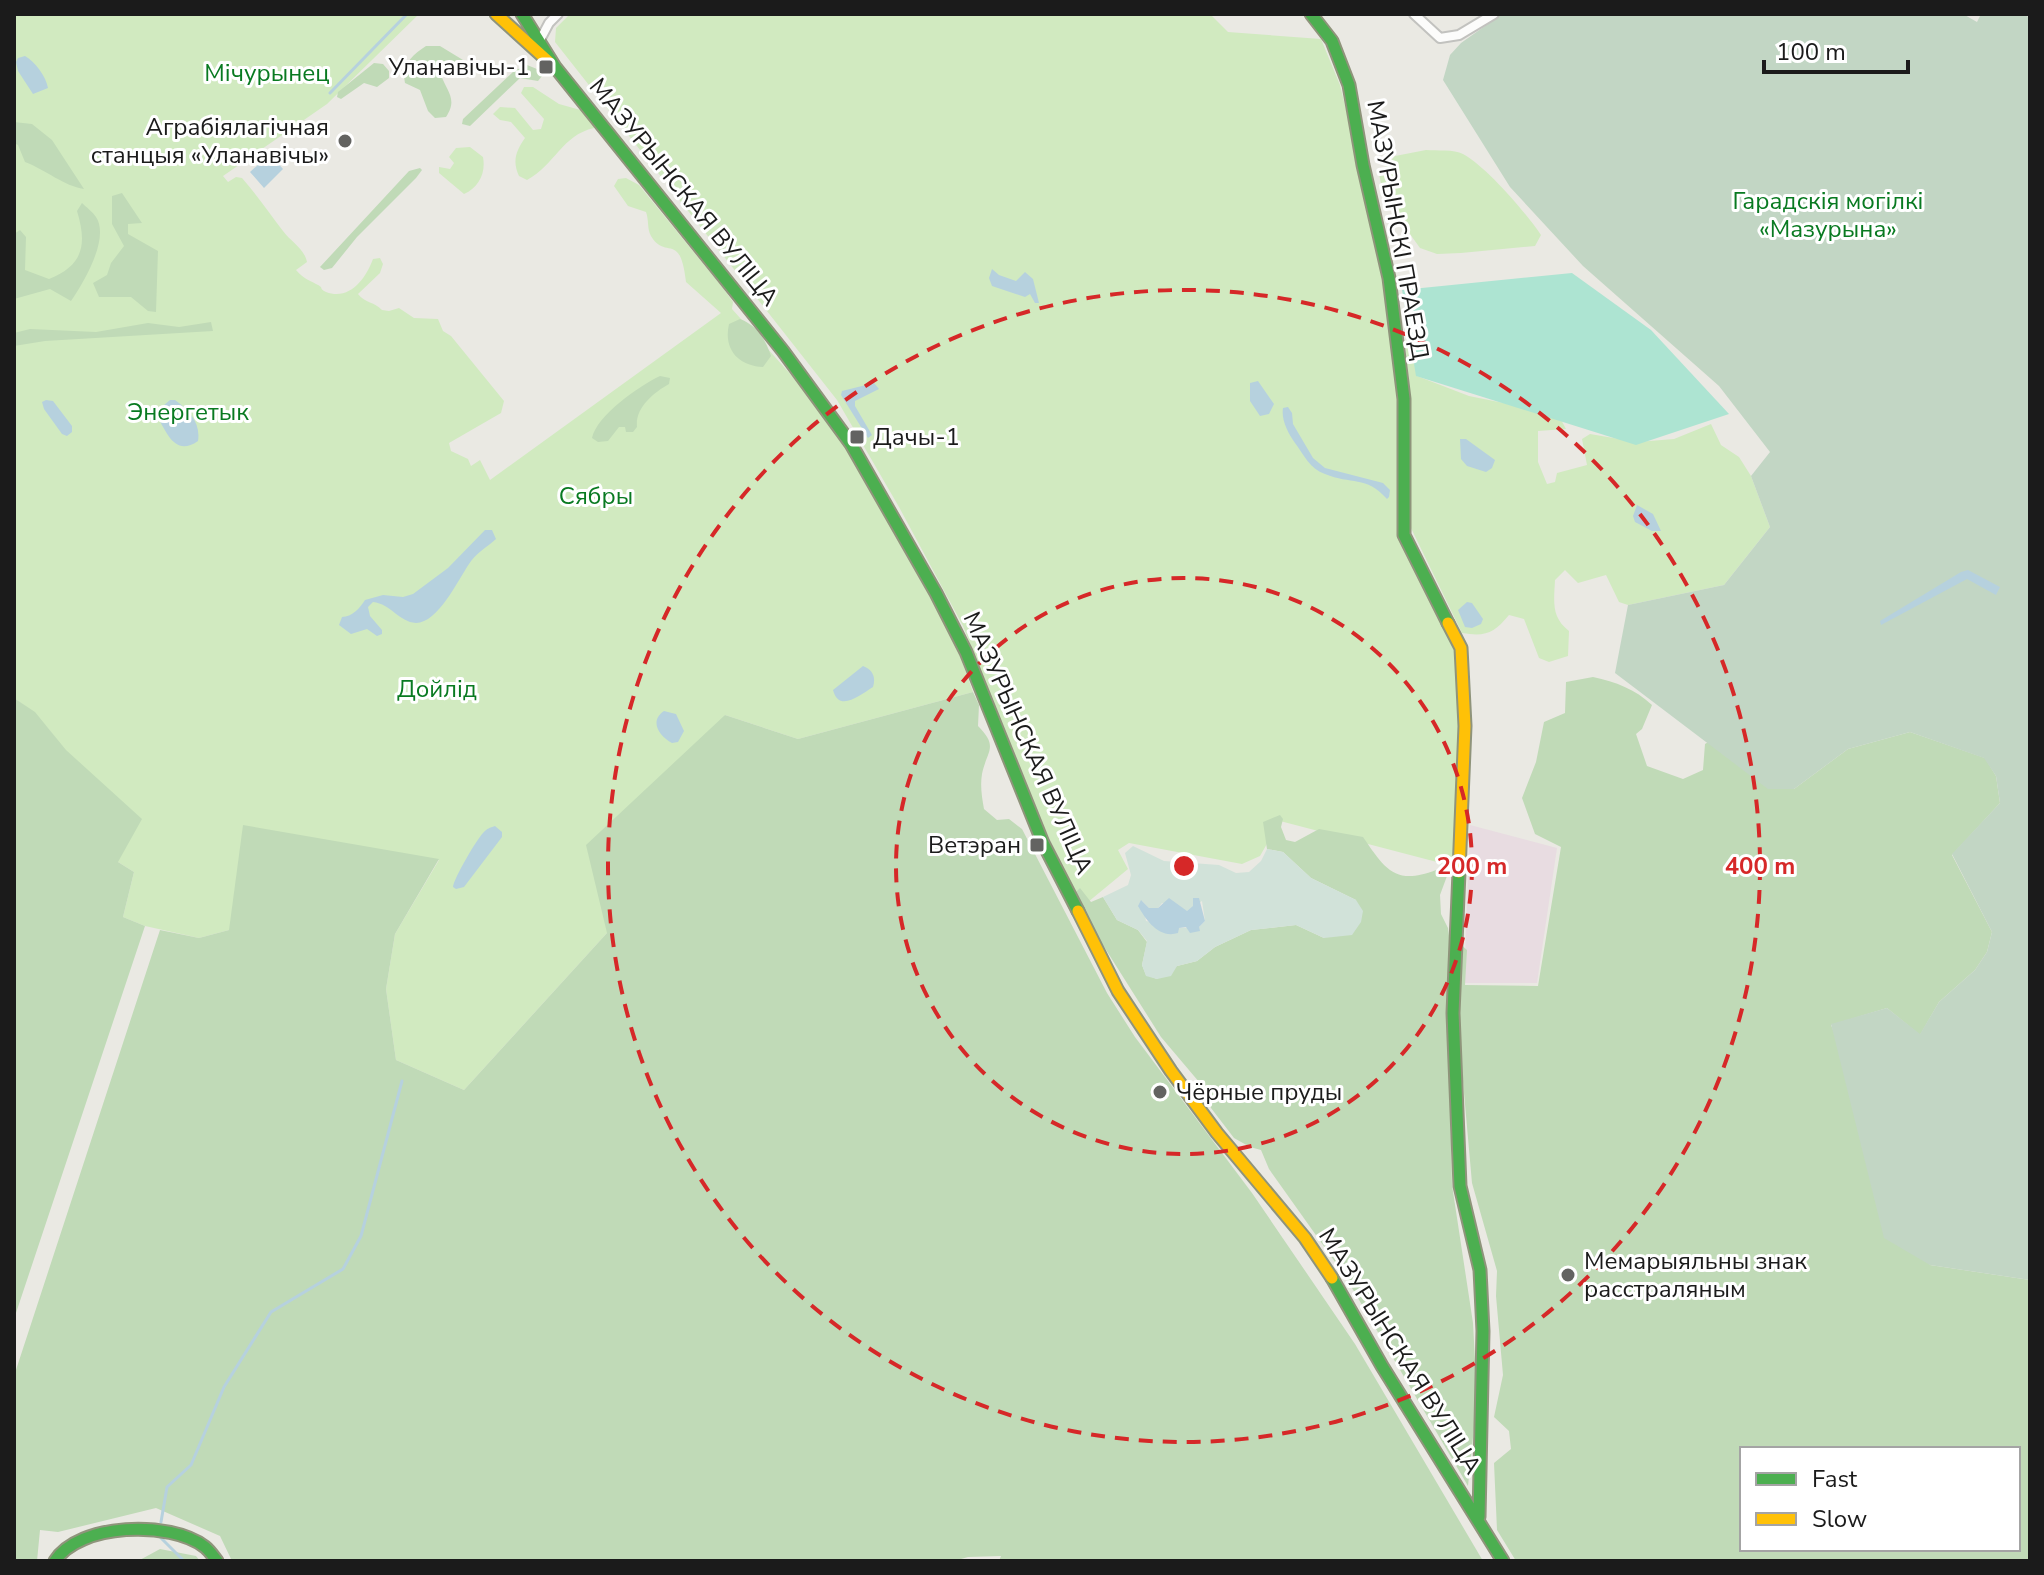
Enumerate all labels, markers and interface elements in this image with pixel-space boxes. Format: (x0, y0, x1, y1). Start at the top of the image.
scale bar (1764, 24, 1908, 74)
text: 100 m (1776, 36, 1846, 68)
place label: Уланавічы-1 (387, 51, 530, 83)
park label: Мічурынец (204, 57, 330, 89)
marker: Уланавічы-1 (537, 58, 555, 76)
street label: МАЗУРЫНСКАЯ ВУЛІЦА (582, 71, 786, 313)
street label: МАЗУРЫНСКІ ПРАЕЗД (1359, 98, 1437, 363)
place label: Аграбіялагічная станцыя «Уланавічы» (91, 111, 329, 171)
marker: Аграбіялагічная станцыя «Уланавічы» (336, 132, 354, 150)
park label: Гарадскія могілкі «Мазурына» (1733, 185, 1923, 245)
park label: Энергетык (127, 396, 249, 428)
place label: Дачы-1 (873, 421, 960, 453)
marker: Дачы-1 (848, 428, 866, 446)
park label: Сябры (559, 480, 633, 512)
street label: МАЗУРЫНСКАЯ ВУЛІЦА (956, 607, 1101, 880)
park label: Дойлід (397, 673, 477, 705)
place label: Ветэран (928, 829, 1021, 861)
marker: Ветэран (1028, 836, 1046, 854)
text: 200 m (1437, 850, 1507, 882)
text: 400 m (1725, 850, 1795, 882)
centre of rings (1170, 852, 1198, 880)
place label: Чёрные пруды (1176, 1076, 1342, 1108)
marker: Чёрные пруды (1151, 1083, 1169, 1101)
street label: МАЗУРЫНСКАЯ ВУЛІЦА (1311, 1222, 1489, 1480)
place label: Мемарыяльны знак расстраляным (1584, 1245, 1807, 1305)
marker: Мемарыяльны знак расстраляным (1559, 1266, 1577, 1284)
legend (1740, 1447, 2020, 1551)
text: Fast (1812, 1463, 1858, 1495)
text: Slow (1812, 1503, 1867, 1535)

